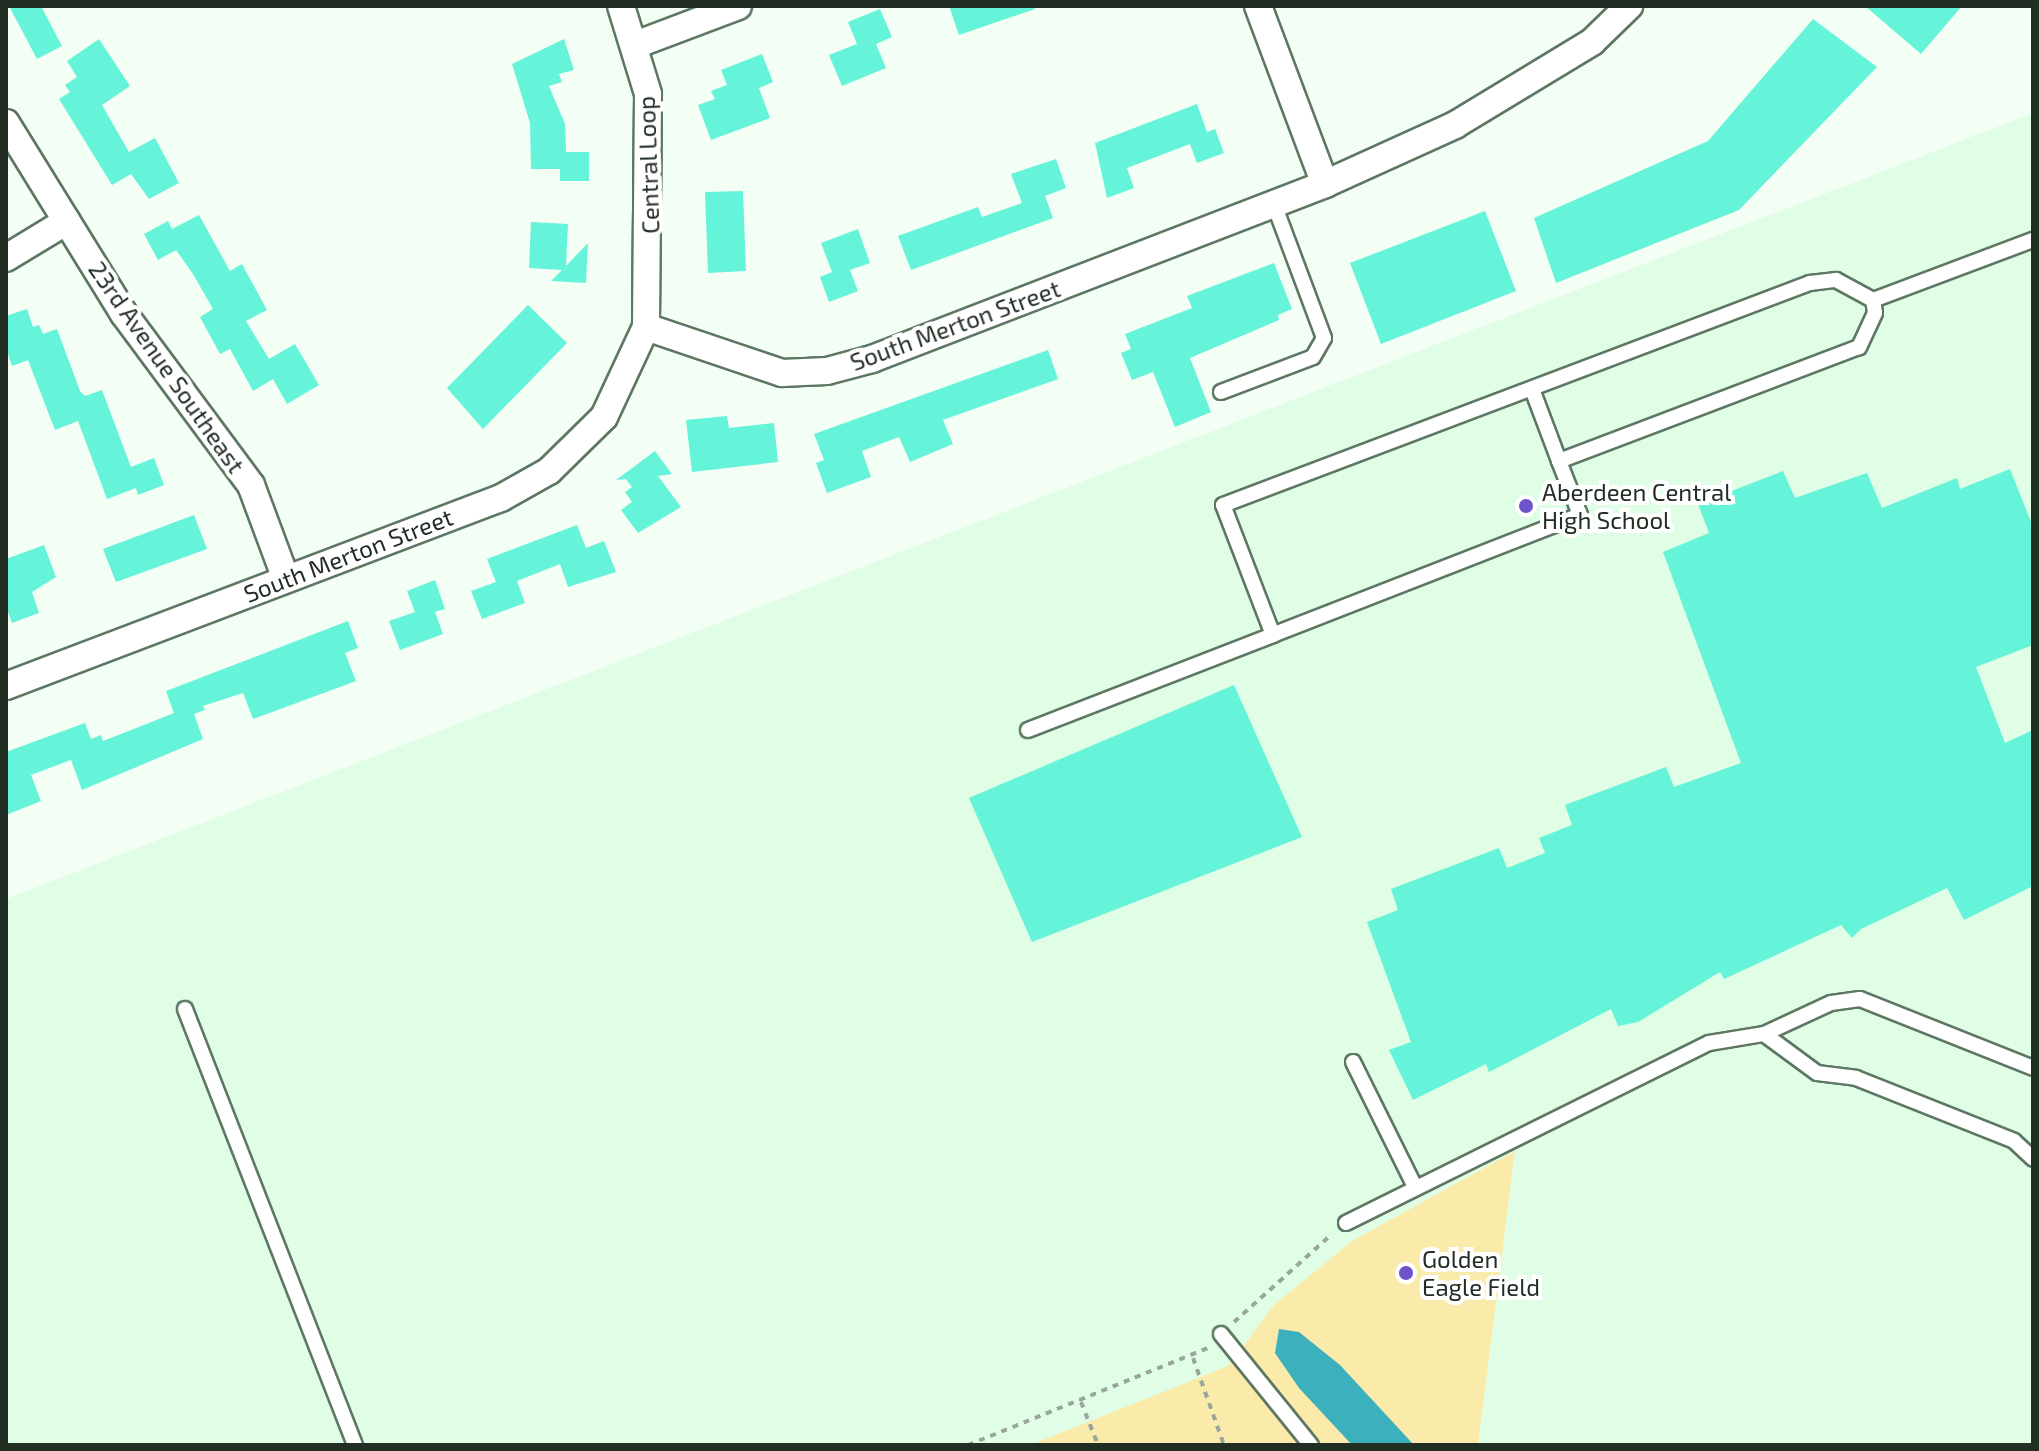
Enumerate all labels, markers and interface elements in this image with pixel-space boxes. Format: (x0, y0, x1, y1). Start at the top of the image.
street label: Central Loop (631, 95, 665, 235)
street label: 23rd Avenue Southeast (83, 255, 251, 479)
street label: South Merton Street (846, 274, 1064, 376)
place label: Aberdeen Central High School (1542, 478, 1731, 534)
marker: Aberdeen Central High School (1517, 497, 1535, 515)
street label: South Merton Street (239, 502, 457, 608)
place label: Golden Eagle Field (1422, 1245, 1540, 1301)
marker: Golden Eagle Field (1397, 1264, 1415, 1282)

